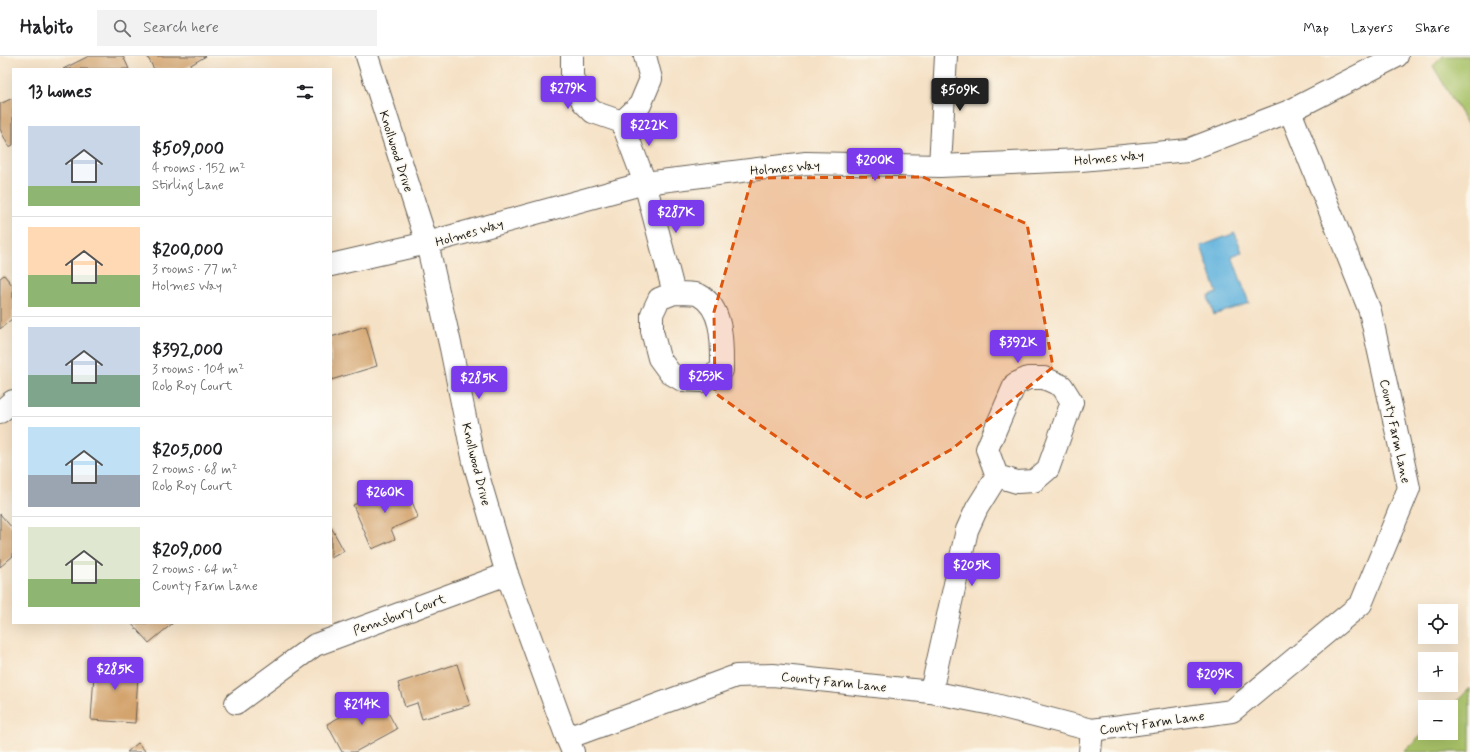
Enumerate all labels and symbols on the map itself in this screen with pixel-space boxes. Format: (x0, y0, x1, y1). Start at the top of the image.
pin: $279K (540, 76, 596, 110)
pin: $509K (932, 78, 988, 112)
street label: Knollwood Drive (374, 109, 417, 195)
pin: $222K (621, 113, 677, 147)
street label: Holmes Way (1074, 147, 1145, 170)
pin: $200K (847, 148, 903, 182)
street label: Holmes Way (750, 157, 821, 180)
pin: $287K (648, 200, 704, 234)
street label: Holmes Way (433, 216, 505, 251)
pin: $392K (990, 330, 1046, 364)
pin: $253K (678, 364, 734, 398)
pin: $285K (451, 366, 507, 400)
street label: County Farm Lane (1375, 378, 1414, 485)
street label: Knollwood Drive (457, 421, 494, 508)
pin: $260K (357, 480, 413, 514)
pin: $205K (944, 553, 1000, 587)
street label: Pennsbury Court (351, 591, 448, 640)
pin: $285K (87, 657, 143, 691)
pin: $209K (1187, 662, 1243, 696)
street label: County Farm Lane (780, 668, 888, 696)
pin: $214K (334, 692, 390, 726)
street label: County Farm Lane (1099, 708, 1206, 739)

